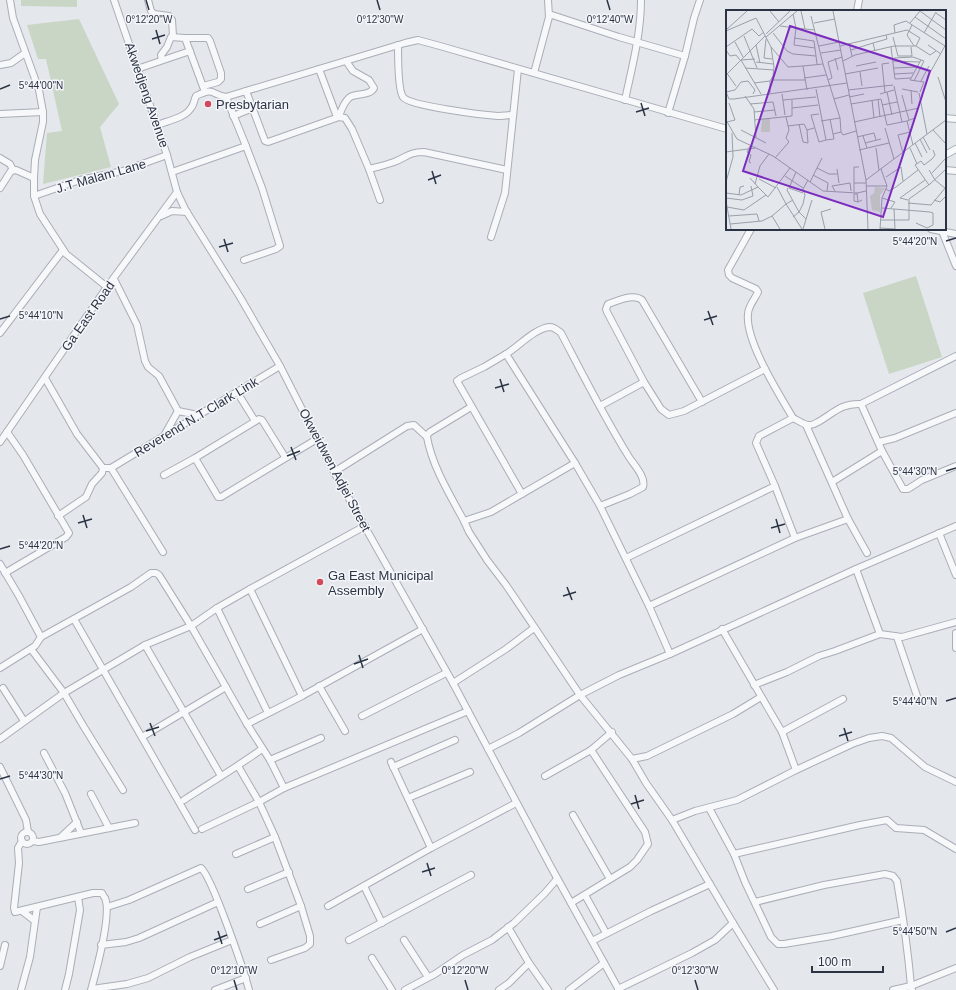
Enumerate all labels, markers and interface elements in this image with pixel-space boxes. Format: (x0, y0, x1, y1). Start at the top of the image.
inset map (726, 10, 946, 230)
text: 0°12'20"W (126, 14, 173, 25)
text: 0°12'30"W (357, 14, 404, 25)
text: 0°12'40"W (587, 14, 634, 25)
street label: Akwedjeng Avenue (122, 40, 172, 150)
text: 5°44'00"N (19, 80, 63, 91)
place label: Presbytarian (216, 97, 289, 112)
marker: Presbytarian (203, 99, 213, 109)
street label: J.T Malam Lane (54, 156, 148, 196)
text: 5°44'20"N (893, 236, 937, 247)
street label: Ga East Road (58, 278, 118, 354)
text: 5°44'10"N (19, 310, 63, 321)
street label: Reverend N.T Clark Link (131, 374, 261, 460)
street label: Okweidwen Adjei Street (296, 406, 374, 534)
text: 5°44'30"N (893, 466, 937, 477)
text: 5°44'20"N (19, 540, 63, 551)
place label: Ga East Municipal Assembly (328, 568, 434, 598)
marker: Ga East Municipal Assembly (315, 577, 325, 587)
text: 5°44'40"N (893, 696, 937, 707)
text: 5°44'30"N (19, 770, 63, 781)
text: 5°44'50"N (893, 926, 937, 937)
scale bar (812, 948, 883, 974)
text: 100 m (818, 955, 851, 969)
text: 0°12'10"W (211, 965, 258, 976)
text: 0°12'20"W (442, 965, 489, 976)
text: 0°12'30"W (672, 965, 719, 976)

